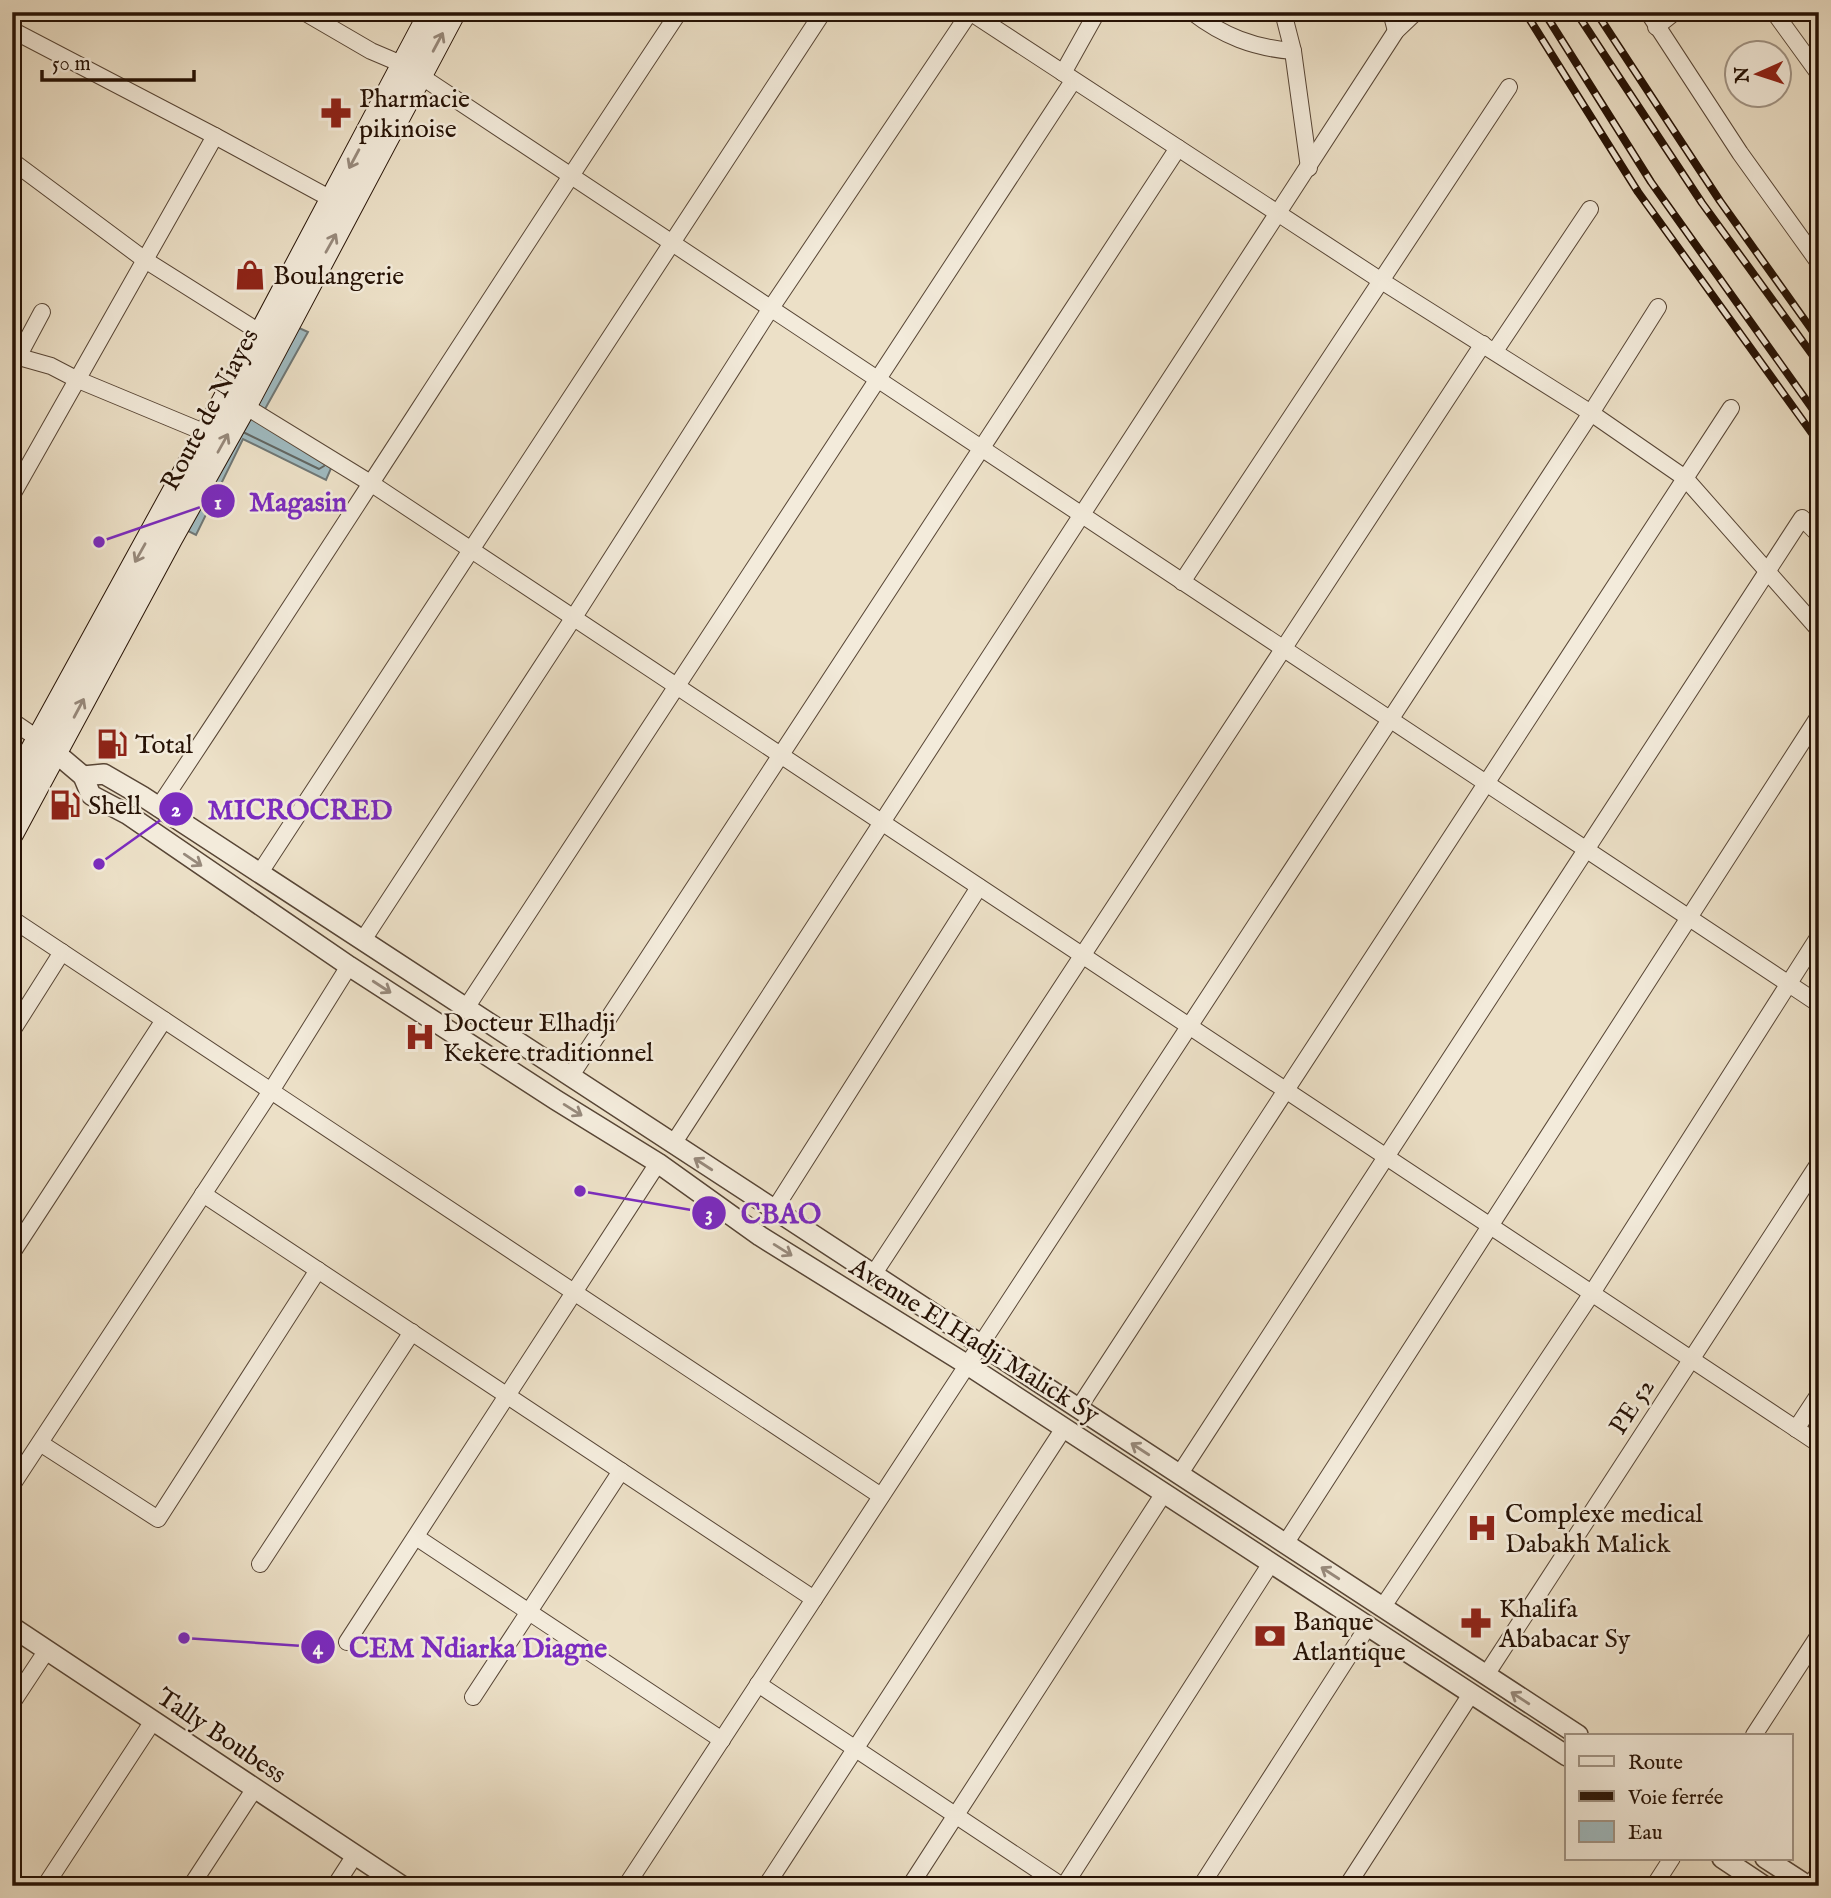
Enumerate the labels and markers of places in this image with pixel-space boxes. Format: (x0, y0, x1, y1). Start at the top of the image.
place label: Pharmacie pikinoise (359, 83, 470, 146)
pharmacy icon: Pharmacie pikinoise (319, 96, 353, 130)
shop icon: Boulangerie (233, 258, 267, 292)
place label: Boulangerie (273, 260, 404, 293)
callout: Magasin (200, 477, 361, 526)
fuel station icon: Total (95, 727, 129, 761)
place label: Total (135, 729, 194, 762)
callout: MICROCRED (159, 785, 407, 834)
fuel station icon: Shell (48, 788, 82, 822)
place label: Shell (88, 790, 142, 823)
place label: Docteur Elhadji Kekere traditionnel (443, 1007, 654, 1070)
hospital icon: Docteur Elhadji Kekere traditionnel (403, 1020, 437, 1054)
callout: CBAO (692, 1188, 835, 1237)
place label: Complexe medical Dabakh Malick (1505, 1498, 1704, 1561)
hospital icon: Complexe medical Dabakh Malick (1465, 1511, 1499, 1545)
place label: Khalifa Ababacar Sy (1498, 1593, 1630, 1656)
place label: Banque Atlantique (1292, 1606, 1406, 1669)
pharmacy icon: Khalifa Ababacar Sy (1459, 1606, 1493, 1640)
bank icon: Banque Atlantique (1253, 1619, 1287, 1653)
callout: CEM Ndiarka Diagne (300, 1622, 621, 1671)

